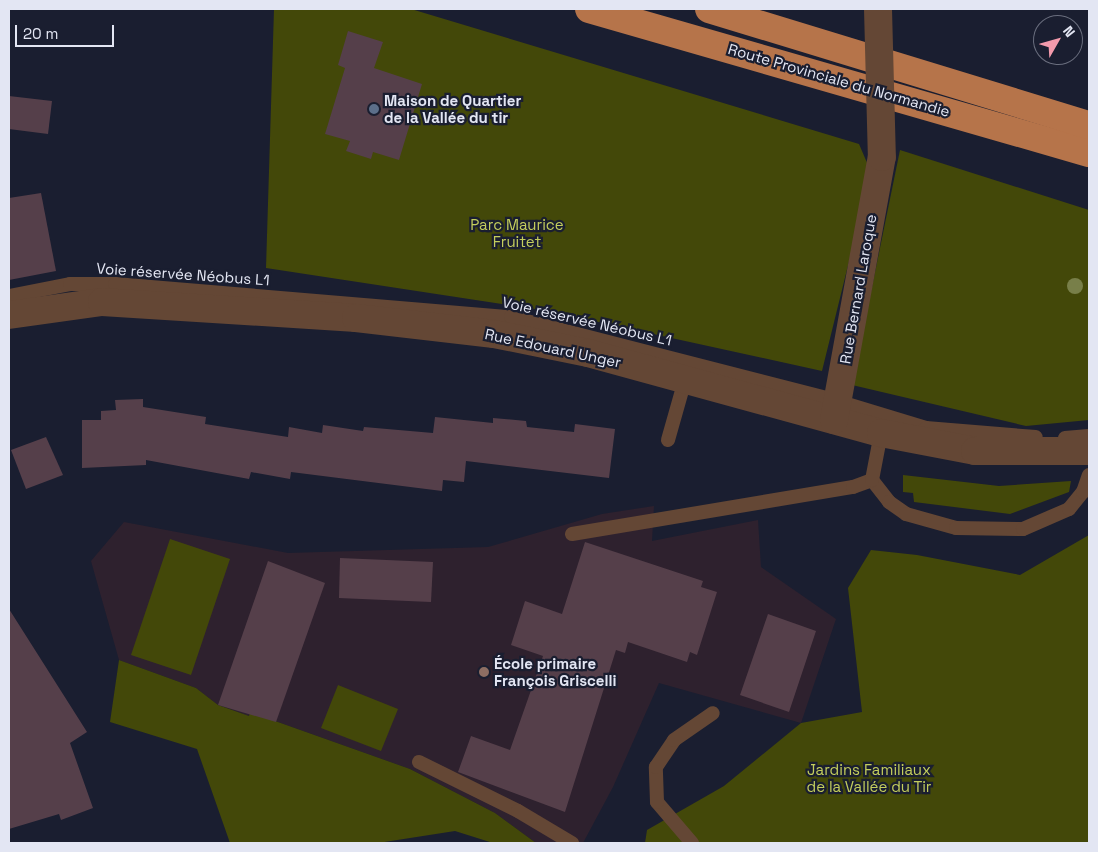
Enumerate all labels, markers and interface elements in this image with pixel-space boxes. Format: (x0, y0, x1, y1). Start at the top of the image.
scale bar (18, 15, 116, 47)
north arrow (1033, 15, 1083, 65)
text: N (1059, 22, 1079, 41)
text: 20 m (23, 24, 58, 43)
street label: Route Provinciale du Normandie (726, 40, 952, 120)
place label: Maison de Quartier de la Vallée du tir (384, 91, 521, 126)
marker: Maison de Quartier de la Vallée du tir (368, 103, 380, 115)
street label: Rue Bernard Laroque (836, 213, 880, 365)
park label: Parc Maurice Fruitet (470, 215, 564, 250)
street label: Voie réservée Néobus L1 (96, 259, 270, 289)
street label: Voie réservée Néobus L1 (500, 293, 674, 349)
street label: Rue Edouard Unger (483, 325, 623, 371)
place label: École primaire François Griscelli (494, 654, 616, 689)
marker: École primaire François Griscelli (478, 666, 490, 678)
park label: Jardins Familiaux de la Vallée du Tir (806, 760, 932, 795)

